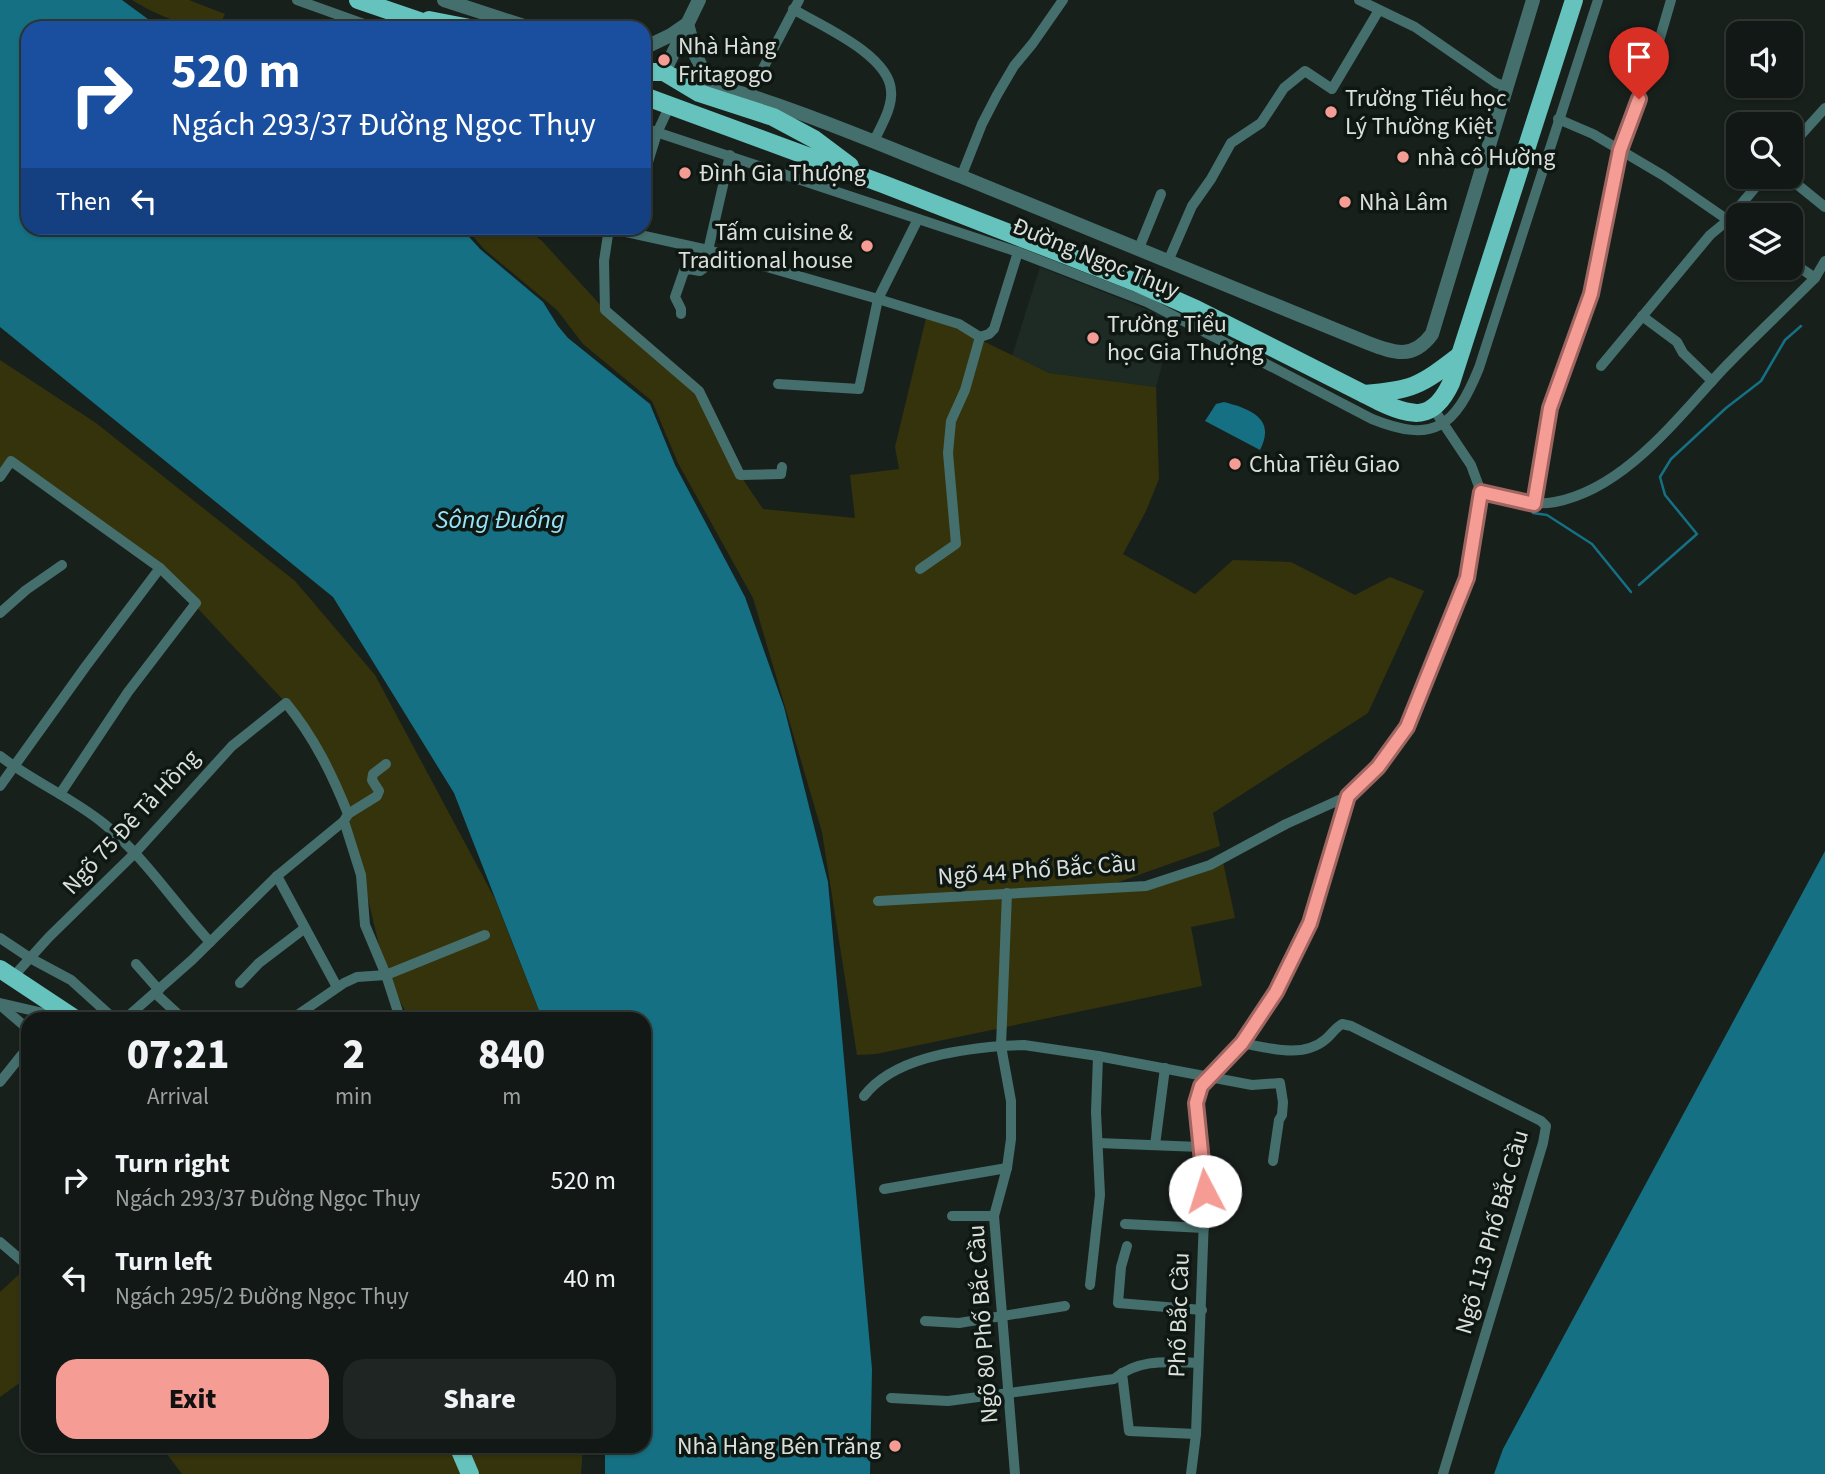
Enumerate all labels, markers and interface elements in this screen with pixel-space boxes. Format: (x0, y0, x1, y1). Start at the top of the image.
map controls (1726, 21, 1803, 280)
button: sound (1726, 21, 1803, 98)
pin (1609, 27, 1669, 99)
place label: Nhà Hàng Fritagogo (678, 29, 776, 92)
text: 520 m (171, 37, 300, 107)
icon: arrive (1620, 38, 1658, 76)
icon: right (56, 49, 147, 140)
marker: Nhà Hàng Fritagogo (656, 52, 672, 68)
place label: Trường Tiểu học Lý Thường Kiệt (1345, 81, 1507, 144)
text: Ngách 293/37 Đường Ngọc Thụy (171, 102, 596, 148)
marker: Trường Tiểu học Lý Thường Kiệt (1323, 104, 1339, 120)
button: search (1726, 112, 1803, 189)
place label: nhà cô Hường (1417, 140, 1555, 175)
marker: nhà cô Hường (1395, 149, 1411, 165)
place label: Đình Gia Thượng (699, 156, 866, 191)
marker: Đình Gia Thượng (677, 165, 693, 181)
icon: left (125, 182, 163, 220)
text: Then (56, 183, 111, 220)
place label: Nhà Lâm (1359, 185, 1448, 220)
marker: Nhà Lâm (1337, 194, 1353, 210)
button: layers (1726, 203, 1803, 280)
street label: Đường Ngọc Thụy (1007, 209, 1185, 307)
place label: Tấm cuisine & Traditional house (678, 215, 853, 278)
marker: Tấm cuisine & Traditional house (859, 238, 875, 254)
place label: Trường Tiểu học Gia Thượng (1107, 307, 1264, 370)
marker: Trường Tiểu học Gia Thượng (1085, 330, 1101, 346)
place label: Chùa Tiêu Giao (1249, 447, 1400, 482)
marker: Chùa Tiêu Giao (1227, 456, 1243, 472)
water label: Sông Đuống (435, 501, 565, 538)
street label: Ngõ 75 Đê Tả Hồng (54, 741, 208, 903)
street label: Ngõ 44 Phố Bắc Cầu (937, 846, 1137, 894)
text: 07:21 (127, 1025, 229, 1085)
text: 2 (342, 1025, 365, 1085)
text: 840 (478, 1025, 545, 1085)
text: Arrival (147, 1080, 209, 1113)
text: min (335, 1080, 372, 1113)
text: m (502, 1080, 521, 1113)
street label: Ngõ 113 Phố Bắc Cầu (1446, 1126, 1538, 1338)
text: Turn right (115, 1145, 230, 1182)
position arrow (1168, 1154, 1242, 1228)
icon: right (56, 1161, 94, 1199)
text: 520 m (550, 1162, 616, 1199)
text: Ngách 293/37 Đường Ngọc Thụy (115, 1182, 420, 1215)
street label: Ngõ 80 Phố Bắc Cầu (959, 1224, 1007, 1424)
text: Turn left (115, 1243, 212, 1280)
street label: Phố Bắc Cầu (1159, 1252, 1199, 1378)
icon: left (56, 1259, 94, 1297)
text: 40 m (563, 1260, 616, 1297)
text: Ngách 295/2 Đường Ngọc Thụy (115, 1280, 409, 1313)
button: Exit (56, 1359, 329, 1439)
button: Share (343, 1359, 616, 1439)
place label: Nhà Hàng Bên Trăng (677, 1429, 881, 1464)
marker: Nhà Hàng Bên Trăng (887, 1438, 903, 1454)

